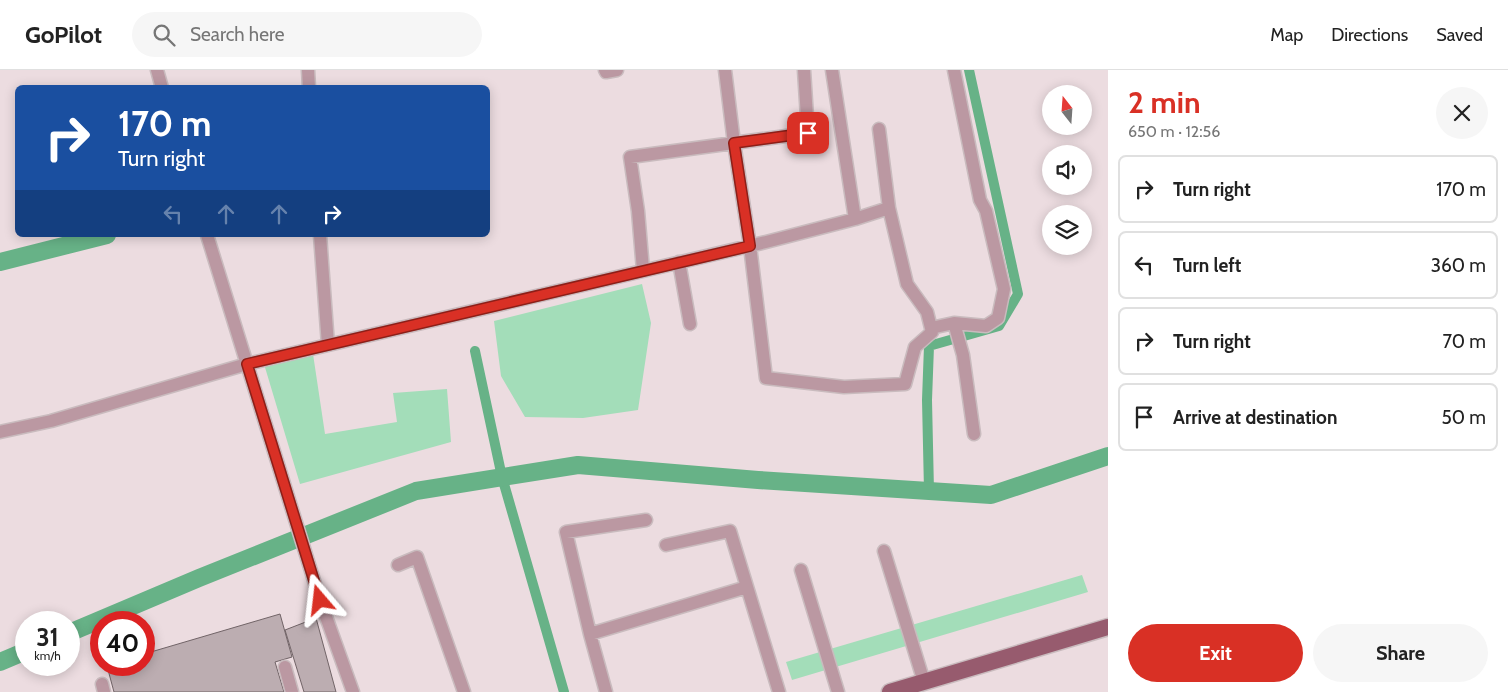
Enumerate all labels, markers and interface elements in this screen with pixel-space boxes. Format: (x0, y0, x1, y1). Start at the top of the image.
search box (132, 12, 482, 57)
text: GoPilot (25, 20, 102, 49)
icon: search (150, 21, 178, 49)
text: Search here (190, 23, 284, 46)
text: Map (1270, 24, 1303, 46)
text: Directions (1331, 24, 1408, 46)
text: Saved (1436, 24, 1483, 46)
text: 2 min (1128, 84, 1200, 121)
north arrow (1042, 85, 1092, 135)
map controls (1042, 85, 1092, 255)
button: close (1436, 87, 1488, 139)
text: 170 m (118, 102, 211, 145)
icon: right (35, 105, 100, 170)
pin (787, 112, 829, 154)
icon: arrive (794, 119, 822, 147)
text: 650 m · 12:56 (1128, 122, 1220, 141)
text: Turn right (118, 145, 205, 172)
button: sound (1042, 145, 1092, 195)
icon: right (1130, 175, 1158, 203)
text: Turn right (1173, 178, 1251, 201)
text: 170 m (1436, 178, 1486, 201)
icon: left (159, 200, 187, 228)
icon: ahead (212, 200, 240, 228)
icon: ahead (265, 200, 293, 228)
icon: right (318, 200, 346, 228)
button: layers (1042, 205, 1092, 255)
icon: left (1130, 251, 1158, 279)
text: Turn left (1173, 254, 1241, 277)
text: 360 m (1431, 254, 1486, 277)
icon: right (1130, 327, 1158, 355)
text: Turn right (1173, 330, 1251, 353)
text: 70 m (1442, 330, 1486, 353)
icon: arrive (1130, 403, 1158, 431)
text: Arrive at destination (1173, 406, 1337, 429)
text: 50 m (1442, 406, 1486, 429)
position arrow (293, 573, 345, 625)
speed limit sign: 40 (90, 611, 155, 676)
text: 31 (36, 622, 59, 652)
button: Exit (1128, 624, 1303, 682)
button: Share (1313, 624, 1488, 682)
text: km/h (34, 648, 61, 663)

